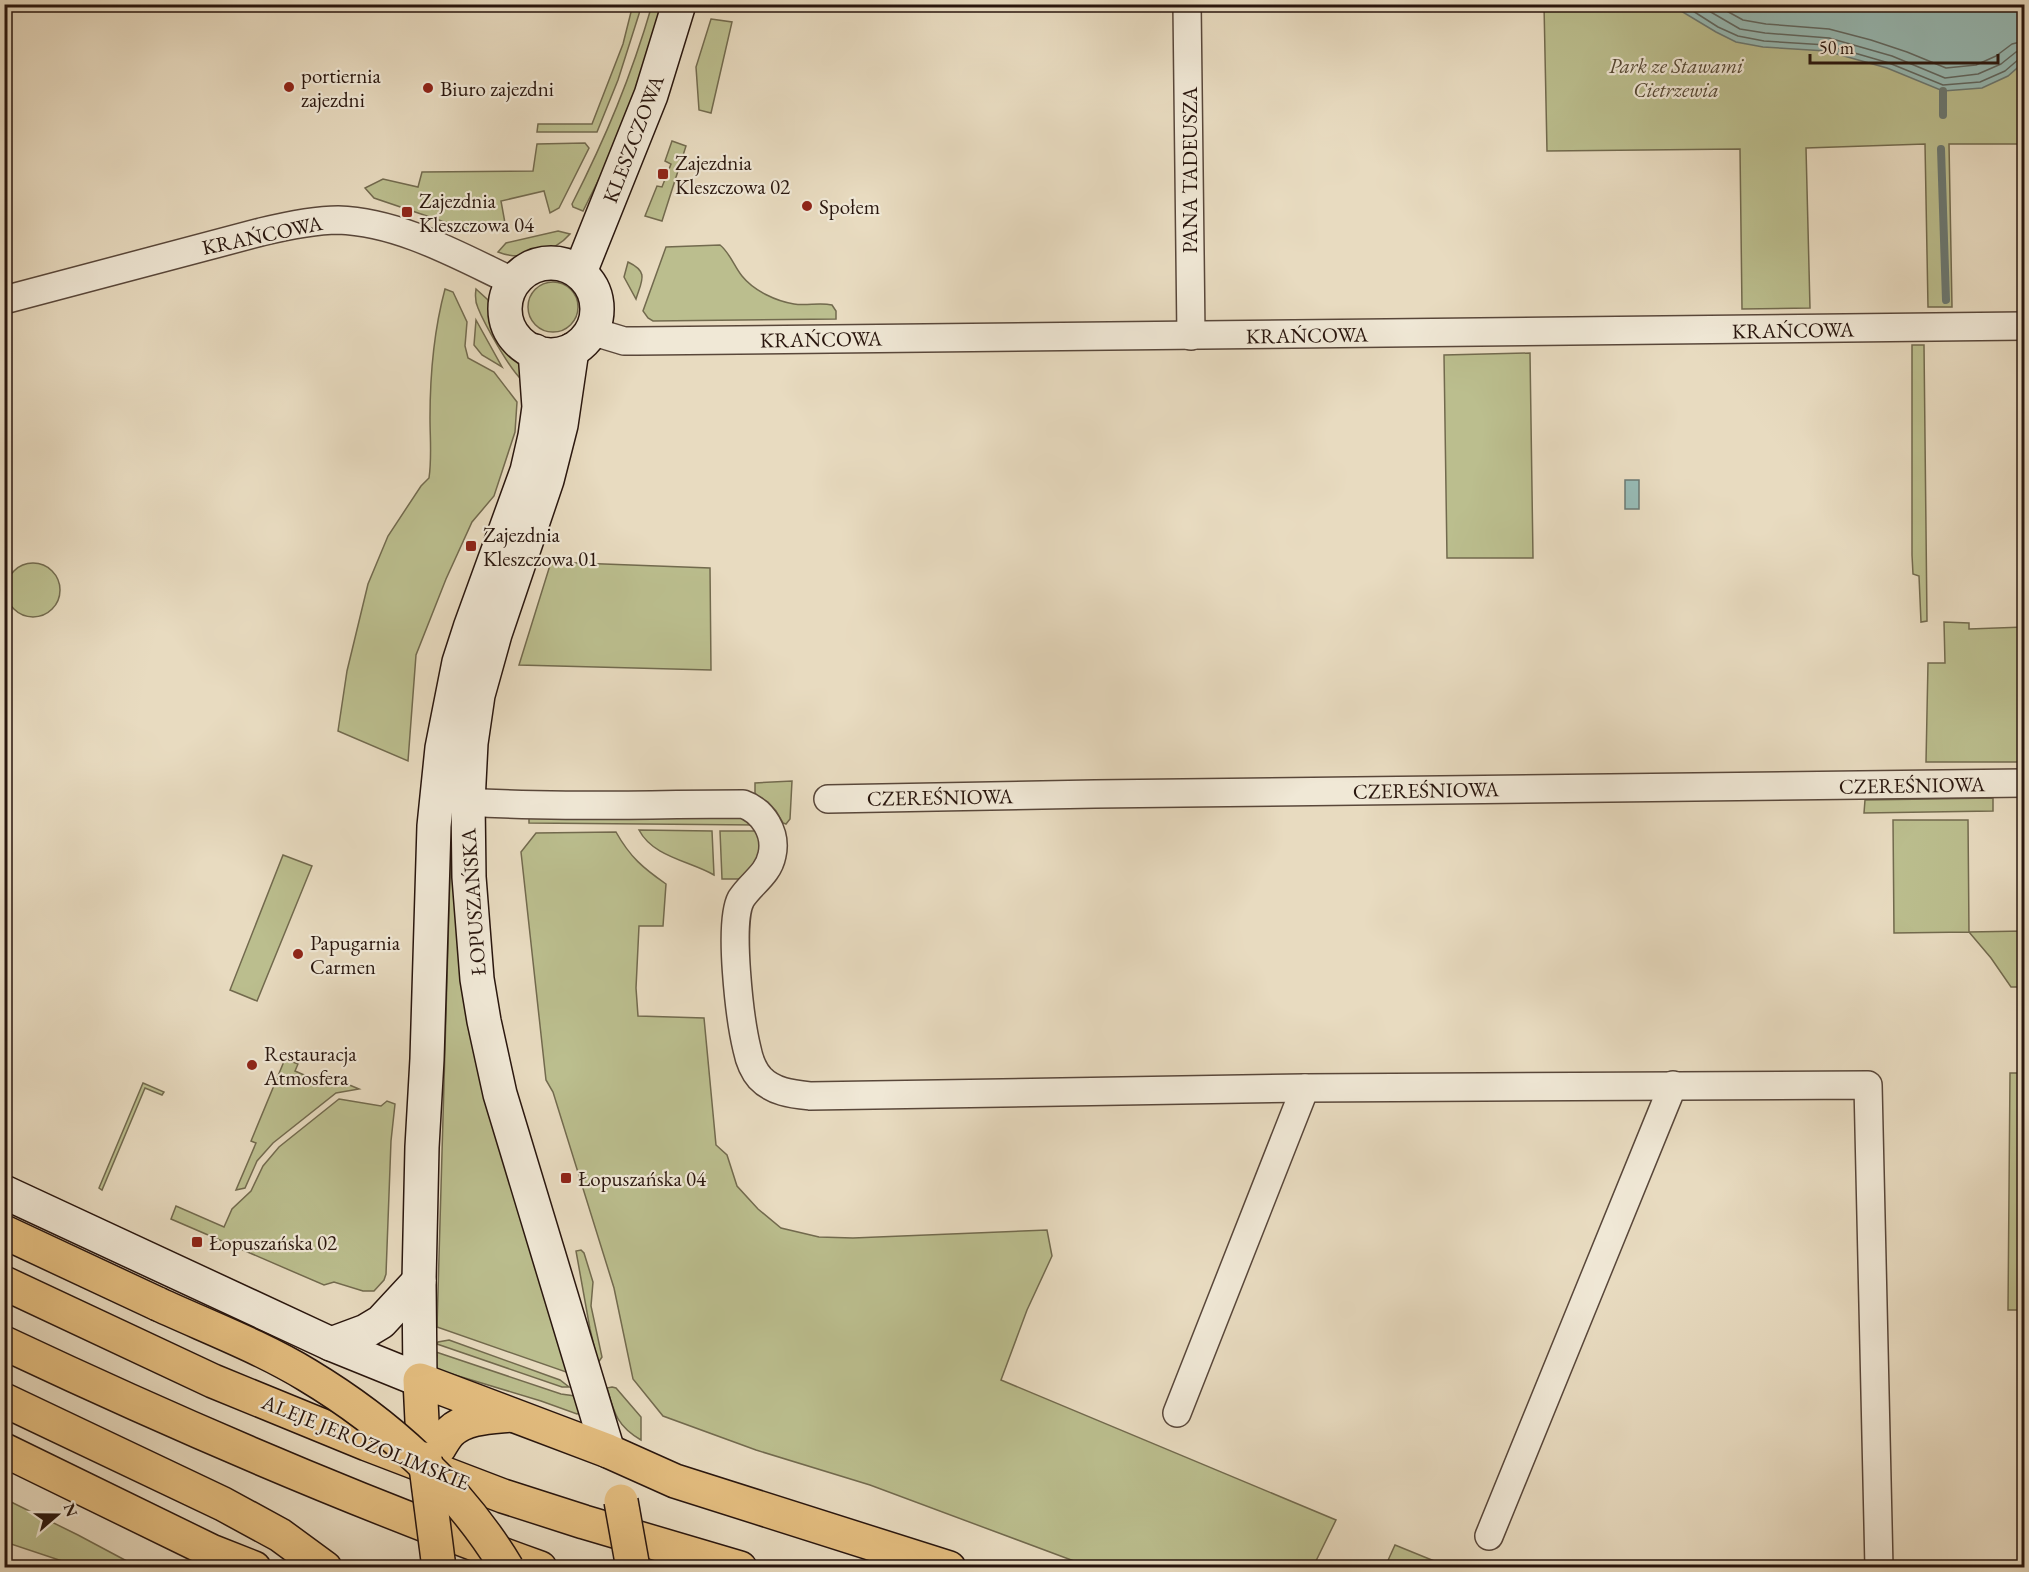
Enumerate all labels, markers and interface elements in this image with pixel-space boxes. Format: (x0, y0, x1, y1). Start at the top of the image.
scale bar (1810, 27, 1998, 65)
text: 50 m (1819, 36, 1854, 59)
park label: Park ze Stawami Cietrzewia (1609, 52, 1744, 103)
place label: portiernia zajezdni (301, 62, 381, 113)
street label: KLESZCZOWA (596, 71, 670, 207)
place label: Biuro zajezdni (440, 75, 554, 102)
marker: portiernia zajezdni (282, 80, 296, 94)
marker: Biuro zajezdni (421, 81, 435, 95)
street label: PANA TADEUSZA (1176, 86, 1203, 253)
place label: Zajezdnia Kleszczowa 02 (675, 149, 790, 200)
marker: Zajezdnia Kleszczowa 02 (656, 167, 670, 181)
place label: Zajezdnia Kleszczowa 04 (419, 187, 535, 238)
place label: Społem (819, 193, 880, 220)
marker: Społem (800, 199, 814, 213)
marker: Zajezdnia Kleszczowa 04 (400, 205, 414, 219)
street label: KRAŃCOWA (199, 209, 325, 261)
street label: KRAŃCOWA (1732, 315, 1855, 345)
street label: KRAŃCOWA (1246, 320, 1369, 350)
street label: KRAŃCOWA (760, 324, 883, 354)
place label: Zajezdnia Kleszczowa 01 (483, 521, 598, 572)
marker: Zajezdnia Kleszczowa 01 (464, 539, 478, 553)
street label: CZEREŚNIOWA (1839, 770, 1986, 800)
street label: CZEREŚNIOWA (1353, 775, 1500, 805)
street label: CZEREŚNIOWA (867, 782, 1014, 812)
street label: ŁOPUSZAŃSKA (454, 827, 492, 977)
place label: Papugarnia Carmen (310, 929, 401, 980)
marker: Papugarnia Carmen (291, 947, 305, 961)
place label: Restauracja Atmosfera (263, 1040, 357, 1091)
marker: Restauracja Atmosfera (245, 1058, 259, 1072)
place label: Łopuszańska 04 (578, 1165, 707, 1192)
marker: Łopuszańska 04 (559, 1171, 573, 1185)
place label: Łopuszańska 02 (209, 1229, 337, 1256)
marker: Łopuszańska 02 (190, 1235, 204, 1249)
street label: ALEJE JEROZOLIMSKIE (257, 1388, 474, 1496)
north arrow (27, 1485, 87, 1545)
text: N (59, 1500, 83, 1520)

